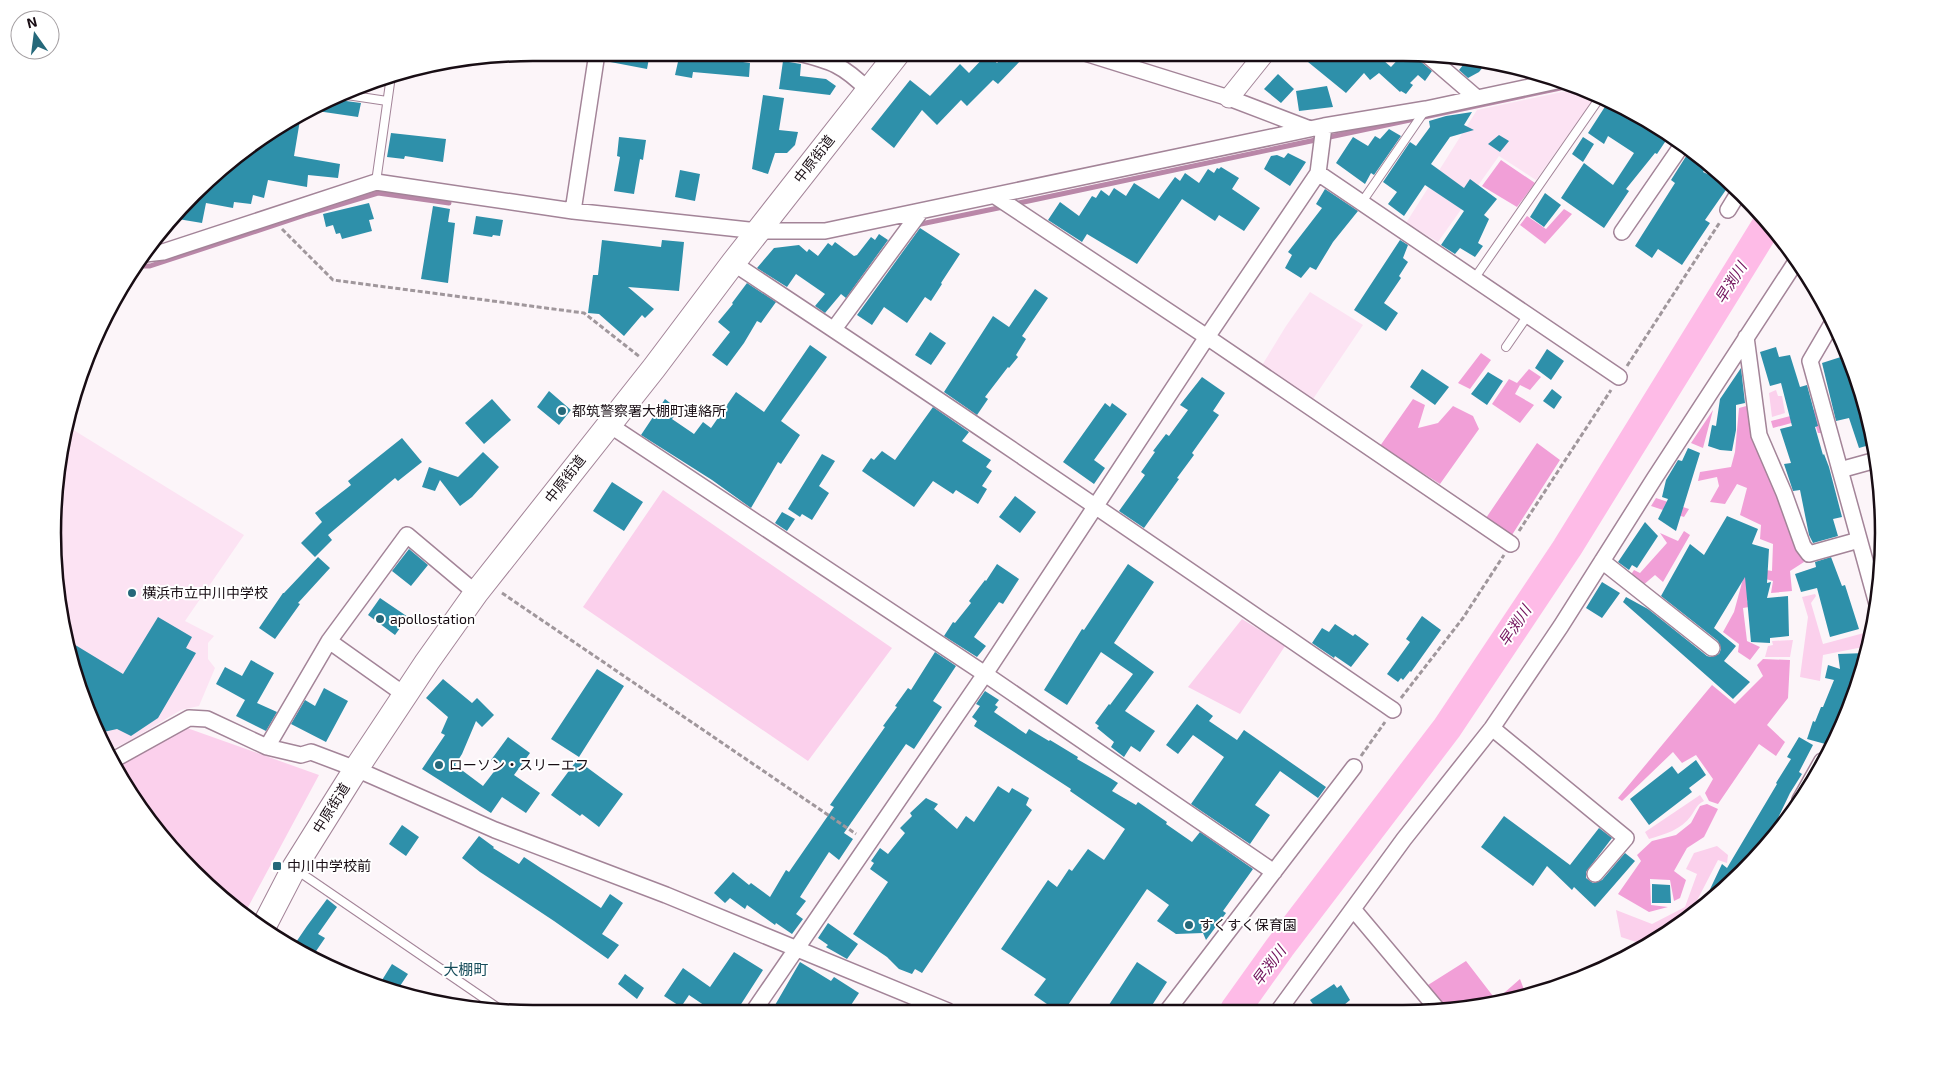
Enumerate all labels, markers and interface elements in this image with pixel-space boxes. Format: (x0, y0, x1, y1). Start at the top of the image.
north arrow (10, 10, 60, 60)
text: N (25, 12, 39, 31)
street label: 中原街道 (790, 131, 838, 186)
water label: 早渕川 (1711, 257, 1751, 306)
place label: 都筑警察署大棚町連絡所 (572, 402, 726, 419)
marker: 都筑警察署大棚町連絡所 (556, 405, 568, 417)
street label: 中原街道 (541, 451, 589, 506)
place label: 横浜市立中川中学校 (142, 584, 268, 601)
marker: 横浜市立中川中学校 (126, 587, 138, 599)
water label: 早渕川 (1494, 600, 1535, 649)
place label: apollostation (390, 610, 475, 627)
marker: apollostation (374, 613, 386, 625)
place label: ローソン・スリーエフ (449, 756, 589, 773)
marker: ローソン・スリーエフ (433, 759, 445, 771)
street label: 中原街道 (309, 779, 353, 836)
place label: 中川中学校前 (287, 857, 371, 874)
marker: 中川中学校前 (271, 860, 283, 872)
place label: すくすく保育園 (1199, 916, 1297, 933)
marker: すくすく保育園 (1183, 919, 1195, 931)
water label: 早渕川 (1247, 940, 1290, 989)
district label: 大棚町 (443, 960, 489, 978)

